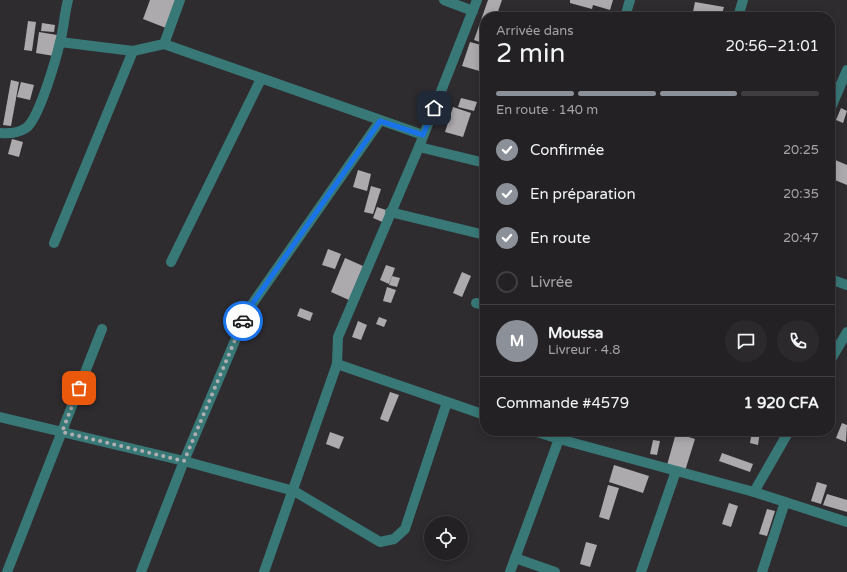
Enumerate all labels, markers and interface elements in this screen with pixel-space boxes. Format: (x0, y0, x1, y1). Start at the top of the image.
text: Arrivée dans (496, 23, 573, 39)
text: 20:56–21:01 (726, 37, 819, 55)
text: 2 min (496, 38, 565, 69)
pin (417, 91, 451, 125)
icon: home (423, 97, 445, 119)
text: En route · 140 m (496, 102, 598, 118)
icon: check (496, 139, 518, 161)
text: Confirmée (530, 141, 604, 159)
text: 20:25 (783, 142, 819, 158)
icon: check (496, 183, 518, 205)
text: En préparation (530, 185, 636, 203)
text: 20:35 (783, 186, 819, 202)
icon: check (496, 227, 518, 249)
text: En route (530, 229, 590, 247)
text: 20:47 (783, 230, 819, 246)
text: Livrée (530, 273, 573, 291)
courier (223, 301, 263, 341)
icon: car (232, 310, 254, 332)
button: chat (725, 320, 767, 362)
button: phone (777, 320, 819, 362)
text: Moussa (548, 324, 603, 342)
text: M (510, 332, 524, 350)
text: Livreur · 4.8 (548, 342, 620, 358)
pin (62, 371, 96, 405)
icon: bag (68, 377, 90, 399)
text: Commande #4579 (496, 394, 629, 412)
text: 1 920 CFA (744, 394, 819, 412)
map controls (424, 516, 468, 560)
button: locate (424, 516, 468, 560)

